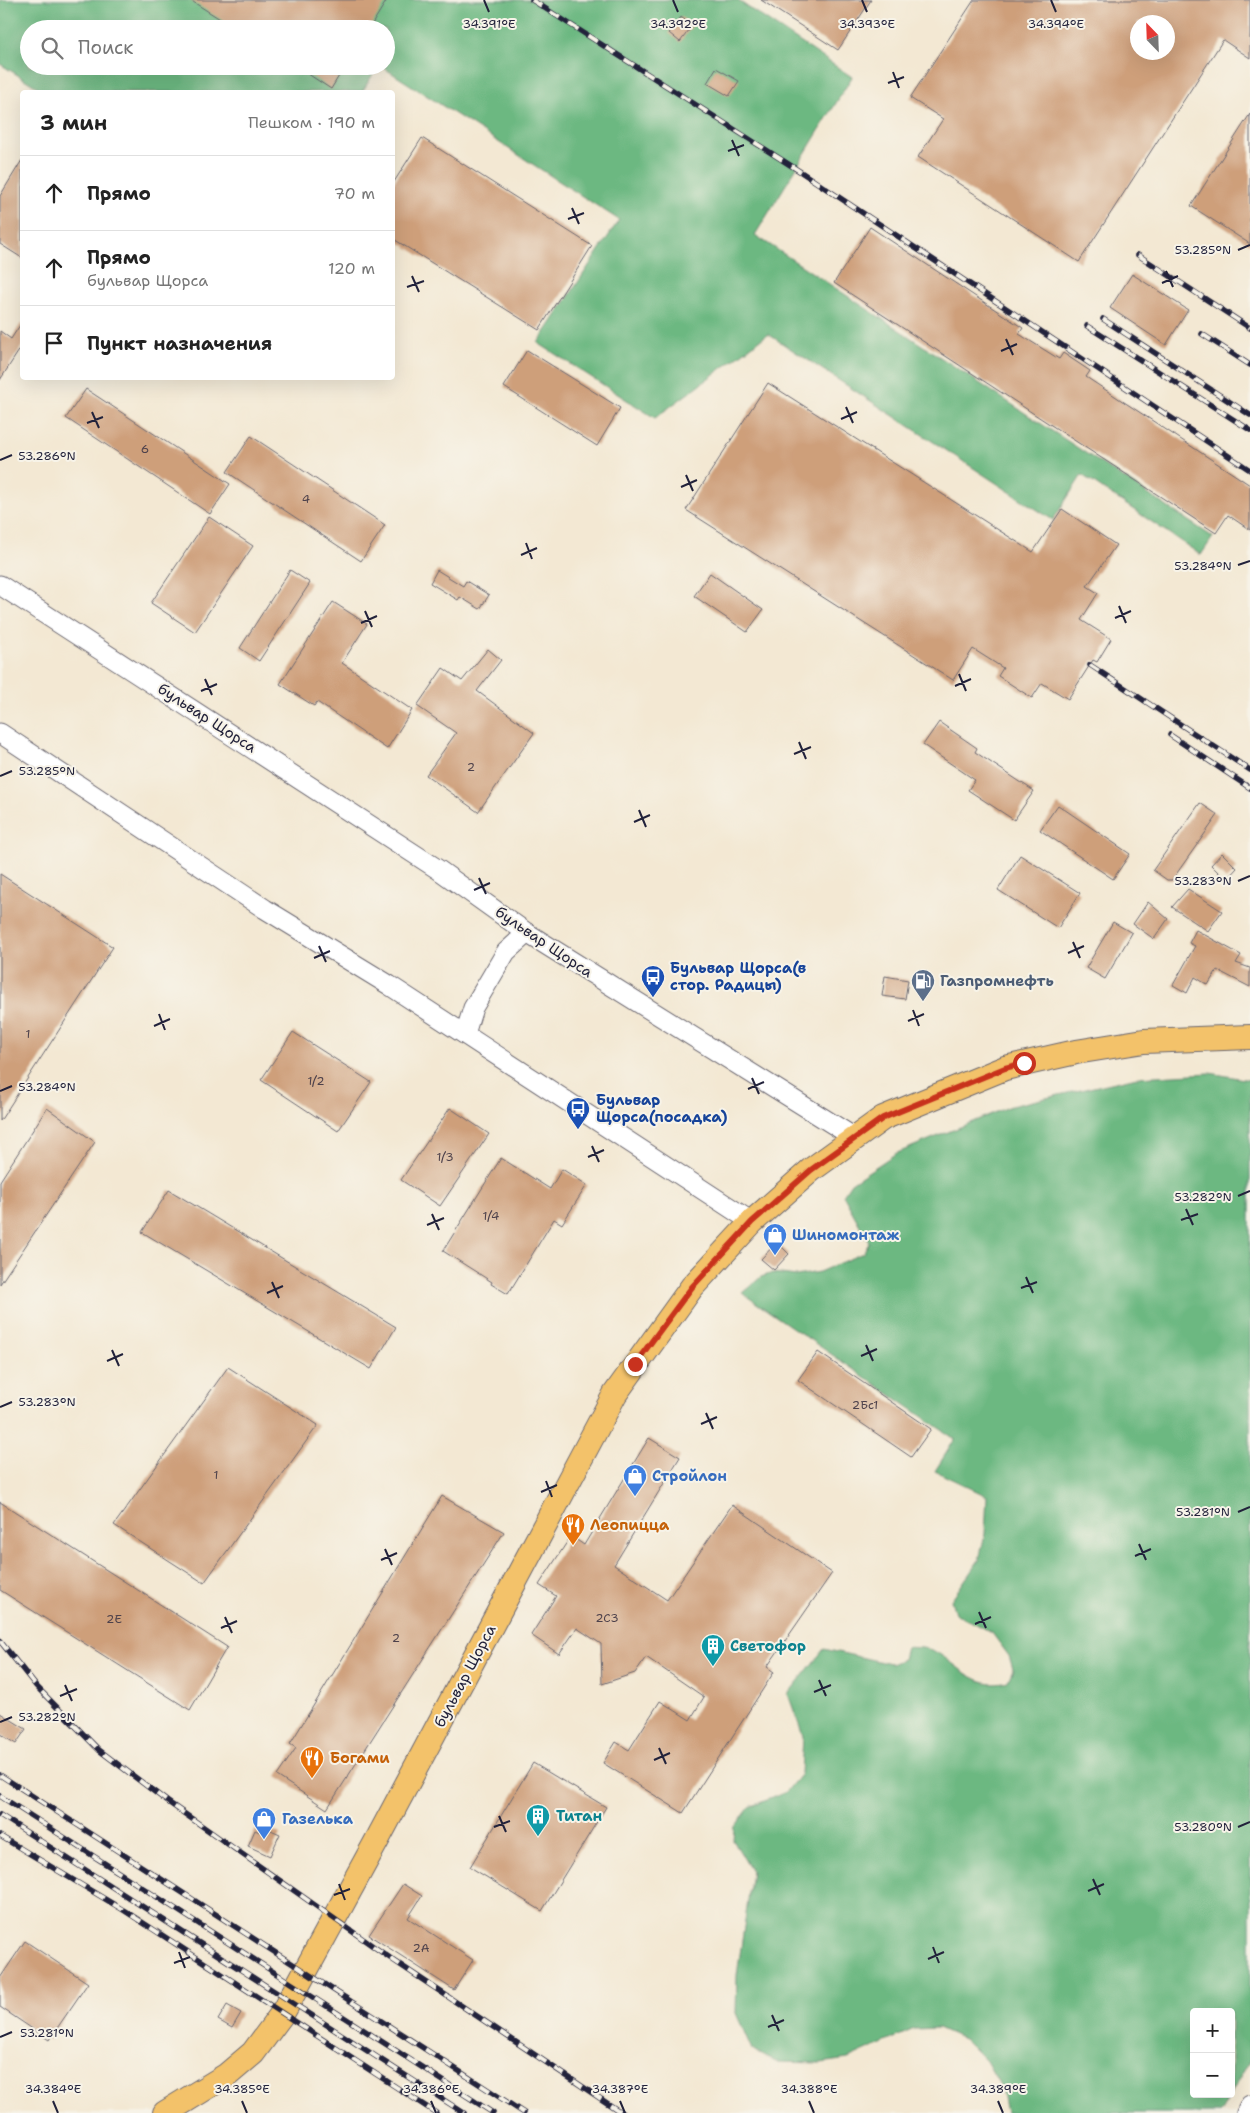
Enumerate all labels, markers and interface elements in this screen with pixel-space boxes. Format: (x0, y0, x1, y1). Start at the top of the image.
north arrow (1130, 15, 1175, 60)
text: 34.391°E (463, 16, 515, 32)
text: 34.392°E (650, 16, 706, 32)
text: 34.393°E (839, 16, 895, 32)
text: 34.394°E (1028, 16, 1084, 32)
search box (20, 20, 395, 75)
icon: search (38, 34, 66, 62)
text: Поиск (78, 35, 133, 60)
text: 3 мин (40, 109, 107, 137)
text: Пешком · 190 m (248, 112, 375, 133)
icon: ahead (40, 179, 68, 207)
text: Прямо (87, 181, 151, 206)
text: 70 m (334, 183, 375, 204)
text: 53.285°N (1175, 242, 1231, 258)
text: Прямо (87, 245, 151, 270)
icon: ahead (40, 254, 68, 282)
text: 120 m (328, 258, 375, 279)
text: бульвар Щорса (87, 270, 208, 291)
icon: arrive (40, 329, 68, 357)
text: Пункт назначения (87, 331, 272, 356)
house number: 6 (141, 441, 149, 457)
text: 53.286°N (18, 448, 76, 464)
house number: 4 (302, 491, 310, 507)
text: 53.284°N (1174, 558, 1232, 574)
street label: бульвар Щорса (154, 679, 261, 758)
house number: 2 (467, 759, 475, 775)
text: 53.285°N (19, 763, 75, 779)
text: 53.283°N (1174, 873, 1232, 889)
street label: бульвар Щорса (491, 902, 597, 982)
place label: Бульвар Щорса(в стор. Радицы) (670, 958, 806, 995)
bus stop icon: Бульвар Щорса(в стор. Радицы) (640, 964, 666, 998)
fuel station icon: Газпромнефть (910, 968, 936, 1002)
place label: Газпромнефть (940, 971, 1054, 991)
house number: 1 (25, 1026, 31, 1042)
route start (1013, 1052, 1036, 1075)
house number: 1/2 (307, 1073, 325, 1089)
text: 53.284°N (18, 1079, 76, 1095)
place label: Бульвар Щорса(посадка) (596, 1090, 728, 1127)
bus stop icon: Бульвар Щорса(посадка) (565, 1096, 591, 1130)
house number: 1/3 (436, 1149, 454, 1165)
text: 53.282°N (1174, 1189, 1232, 1205)
house number: 1/4 (483, 1208, 499, 1224)
shop icon: Шиномонтаж (762, 1222, 788, 1256)
place label: Шиномонтаж (792, 1225, 900, 1245)
route end (624, 1353, 647, 1376)
text: 53.283°N (18, 1394, 76, 1410)
house number: 2Бс1 (852, 1397, 878, 1413)
shop icon: Стройлон (622, 1463, 648, 1497)
place label: Стройлон (652, 1466, 727, 1486)
house number: 1 (213, 1467, 219, 1483)
text: 53.281°N (1176, 1504, 1230, 1520)
restaurant icon: Леопицца (560, 1512, 586, 1546)
place label: Леопицца (590, 1515, 670, 1535)
house number: 2С3 (595, 1610, 619, 1626)
house number: 2Е (106, 1611, 122, 1627)
street label: бульвар Щорса (429, 1621, 501, 1731)
house number: 2 (392, 1630, 400, 1646)
building icon: Светофор (700, 1633, 726, 1667)
place label: Светофор (730, 1636, 806, 1656)
text: 53.282°N (18, 1709, 76, 1725)
restaurant icon: Богами (299, 1745, 325, 1779)
place label: Богами (330, 1748, 390, 1768)
building icon: Титан (525, 1803, 551, 1837)
shop icon: Газелька (251, 1806, 277, 1840)
place label: Титан (556, 1806, 602, 1826)
place label: Газелька (282, 1809, 354, 1829)
text: 53.280°N (1174, 1819, 1232, 1835)
house number: 2А (412, 1940, 430, 1956)
map controls (1190, 2008, 1235, 2098)
button: + (1190, 2008, 1235, 2053)
text: 53.281°N (20, 2025, 74, 2041)
button: − (1190, 2053, 1235, 2098)
text: 34.384°E (25, 2081, 81, 2097)
text: 34.385°E (214, 2081, 270, 2097)
text: 34.386°E (403, 2081, 459, 2097)
text: 34.387°E (592, 2081, 648, 2097)
text: 34.388°E (781, 2081, 837, 2097)
text: 34.389°E (970, 2081, 1026, 2097)

